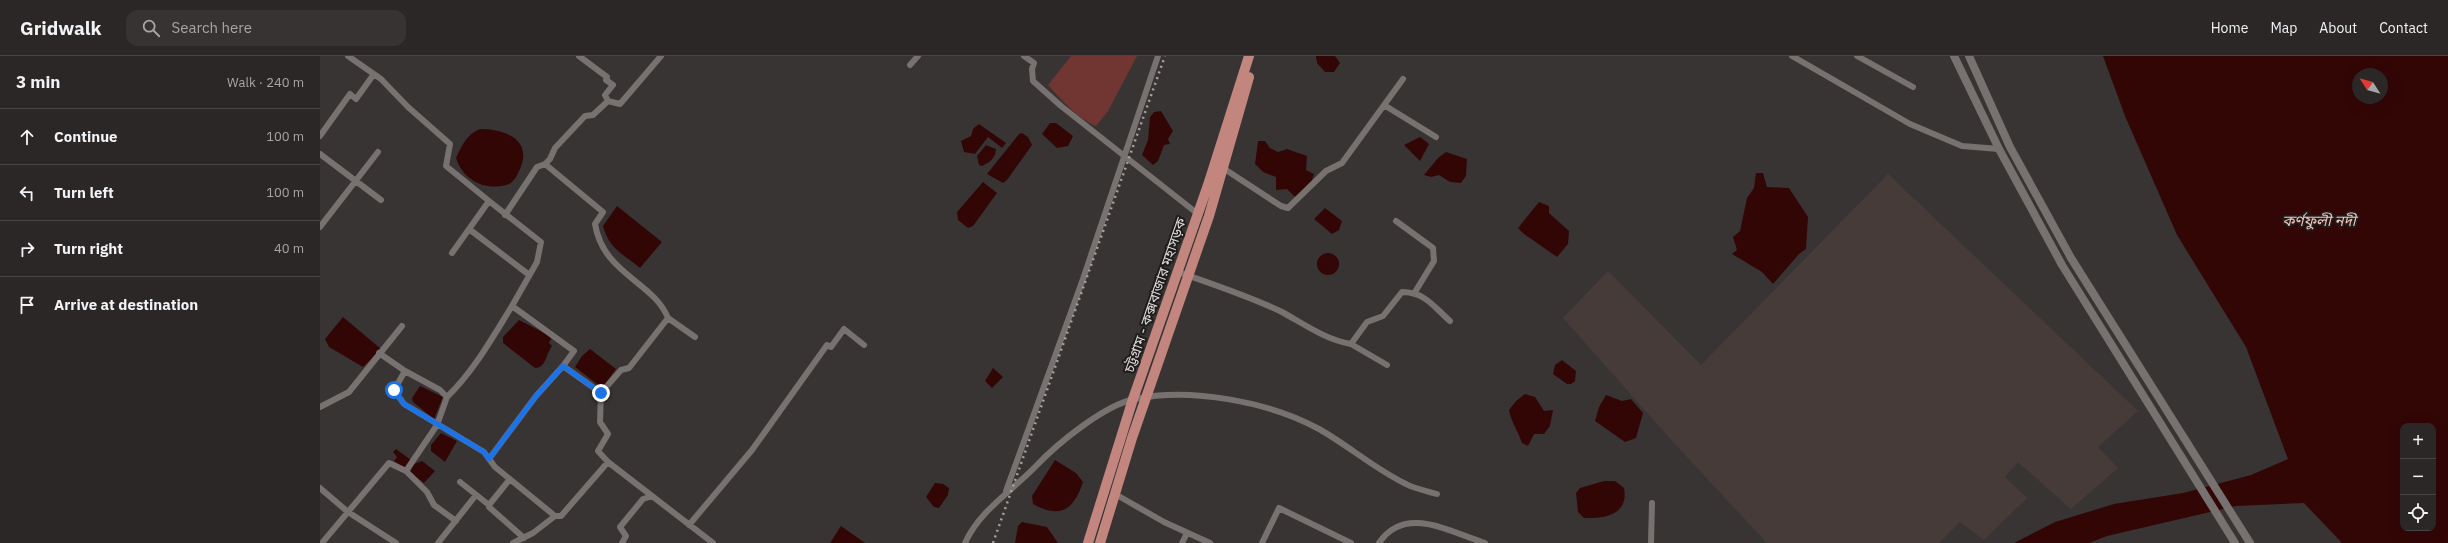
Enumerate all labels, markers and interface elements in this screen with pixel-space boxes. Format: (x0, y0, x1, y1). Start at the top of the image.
search box (126, 10, 406, 46)
text: Gridwalk (20, 16, 102, 40)
icon: search (140, 17, 162, 39)
text: Search here (172, 18, 252, 37)
text: Home (2211, 19, 2248, 37)
text: Map (2270, 19, 2297, 37)
text: About (2319, 19, 2357, 37)
text: Contact (2379, 19, 2428, 37)
north arrow (2352, 68, 2388, 104)
text: 3 min (16, 71, 60, 93)
text: Walk · 240 m (227, 74, 304, 91)
icon: ahead (16, 126, 38, 148)
text: Continue (54, 127, 118, 146)
text: 100 m (266, 128, 304, 145)
icon: left (16, 182, 38, 204)
text: Turn left (54, 183, 114, 202)
text: 100 m (266, 184, 304, 201)
water label: কর্ণফুলী নদী (2282, 211, 2359, 230)
street label: চট্টগ্রাম - কক্সবাজার মহাসড়ক (1120, 215, 1190, 376)
icon: right (16, 238, 38, 260)
text: Turn right (54, 239, 123, 258)
text: 40 m (274, 240, 304, 257)
icon: arrive (16, 294, 38, 316)
text: Arrive at destination (54, 295, 198, 314)
route start (385, 381, 403, 399)
route end (592, 384, 610, 402)
map controls (2400, 423, 2436, 531)
button: + (2400, 423, 2436, 459)
button: − (2400, 459, 2436, 495)
button: locate (2400, 495, 2436, 531)

